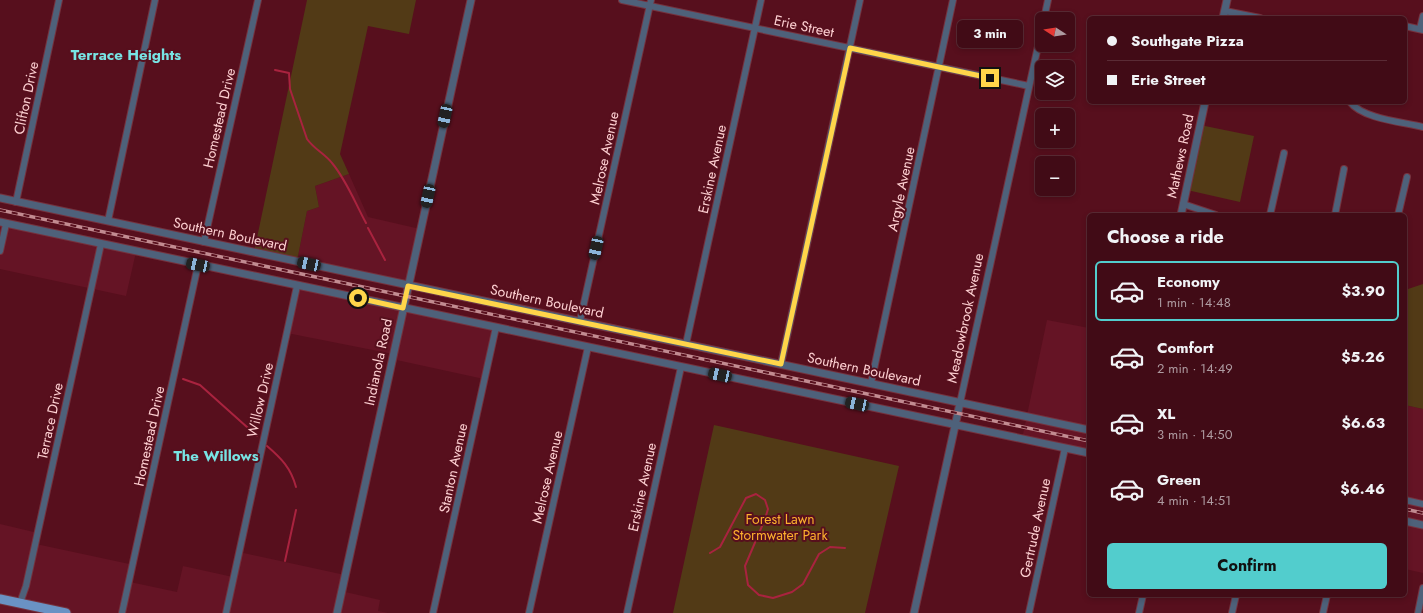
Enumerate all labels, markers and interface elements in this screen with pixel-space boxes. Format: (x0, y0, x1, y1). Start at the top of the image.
street label: Erie Street (772, 10, 837, 42)
north arrow (1035, 12, 1075, 52)
map controls (1035, 12, 1075, 196)
callout: 3 min (957, 20, 1023, 48)
text: 3 min (973, 24, 1007, 43)
text: Southgate Pizza (1131, 30, 1244, 52)
district label: Terrace Heights (71, 44, 181, 66)
street label: Clifton Drive (9, 60, 43, 136)
button: layers (1035, 60, 1075, 100)
street label: Homestead Drive (198, 66, 240, 170)
route end (981, 69, 999, 87)
text: Erie Street (1131, 69, 1206, 91)
car (437, 103, 453, 129)
button: + (1035, 108, 1075, 148)
street label: Melrose Avenue (584, 110, 624, 206)
street label: Mathews Road (1161, 112, 1199, 200)
street label: Erskine Avenue (693, 123, 731, 215)
street label: Argyle Avenue (882, 145, 920, 233)
button: − (1035, 156, 1075, 196)
car (420, 183, 436, 209)
street label: Southern Boulevard (171, 212, 289, 256)
text: Choose a ride (1107, 224, 1224, 250)
car (588, 235, 604, 261)
street label: Meadowbrook Avenue (941, 251, 989, 385)
car (296, 256, 322, 272)
car (185, 257, 211, 273)
text: Economy (1157, 271, 1220, 293)
icon: car (1109, 273, 1145, 309)
street label: Southern Boulevard (488, 279, 606, 323)
text: $3.90 (1342, 280, 1385, 302)
route start (349, 289, 367, 307)
text: 1 min · 14:48 (1157, 293, 1231, 312)
street label: Indianola Road (359, 317, 397, 407)
text: Comfort (1157, 337, 1214, 359)
icon: car (1109, 339, 1145, 375)
text: $5.26 (1341, 346, 1385, 368)
street label: Southern Boulevard (805, 347, 923, 391)
text: 2 min · 14:49 (1157, 359, 1233, 378)
street label: Willow Drive (242, 361, 278, 439)
car (707, 367, 733, 383)
street label: Terrace Drive (32, 381, 68, 461)
street label: Homestead Drive (129, 384, 169, 488)
car (844, 396, 870, 412)
text: XL (1157, 403, 1175, 425)
icon: car (1109, 405, 1145, 441)
text: $6.63 (1341, 412, 1385, 434)
street label: Stanton Avenue (434, 421, 472, 515)
text: 3 min · 14:50 (1157, 425, 1233, 444)
street label: Melrose Avenue (527, 429, 567, 525)
street label: Erskine Avenue (623, 441, 661, 533)
district label: The Willows (173, 445, 259, 467)
text: Green (1157, 469, 1201, 491)
icon: car (1109, 471, 1145, 507)
street label: Gertrude Avenue (1015, 476, 1055, 580)
text: $6.46 (1340, 478, 1385, 500)
text: 4 min · 14:51 (1157, 491, 1231, 510)
park label: Forest Lawn Stormwater Park (732, 509, 828, 545)
button: Confirm (1107, 543, 1387, 589)

